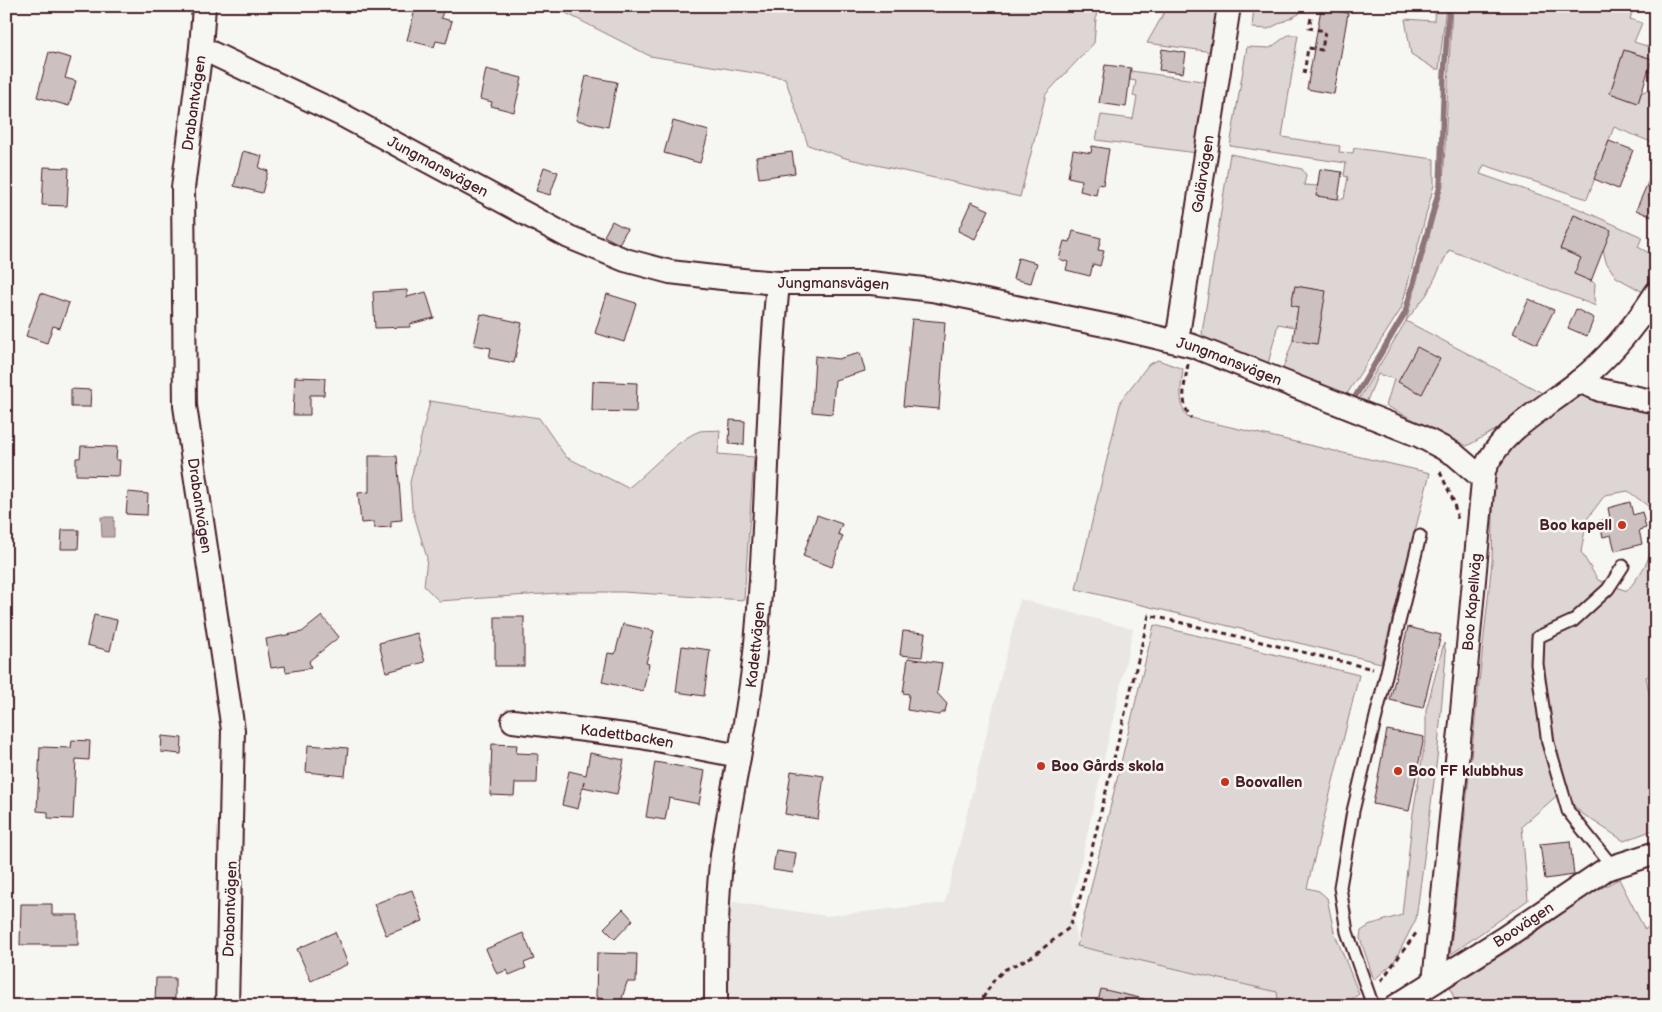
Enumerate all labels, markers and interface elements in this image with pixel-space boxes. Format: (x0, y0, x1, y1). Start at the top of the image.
street label: Drabantvägen (178, 54, 211, 152)
street label: Jungmansvägen (384, 132, 491, 202)
street label: Galärvägen (1188, 134, 1219, 214)
street label: Jungmansvägen (778, 274, 890, 295)
street label: Jungmansvägen (1174, 333, 1285, 390)
street label: Drabantvägen (183, 457, 216, 555)
place label: Boo kapell (1539, 516, 1612, 535)
marker: Boo kapell (1616, 519, 1628, 531)
street label: Boo Kapellväg (1459, 552, 1486, 652)
street label: Kadettvägen (742, 601, 770, 689)
street label: Kadettbacken (579, 720, 675, 753)
place label: Boo Gårds skola (1051, 757, 1164, 776)
marker: Boo Gårds skola (1035, 760, 1047, 772)
place label: Boo FF klubbhus (1408, 762, 1524, 781)
marker: Boo FF klubbhus (1392, 765, 1404, 777)
place label: Boovallen (1235, 773, 1302, 792)
marker: Boovallen (1219, 776, 1231, 788)
street label: Drabantvägen (219, 861, 242, 957)
street label: Boovägen (1490, 898, 1557, 952)

